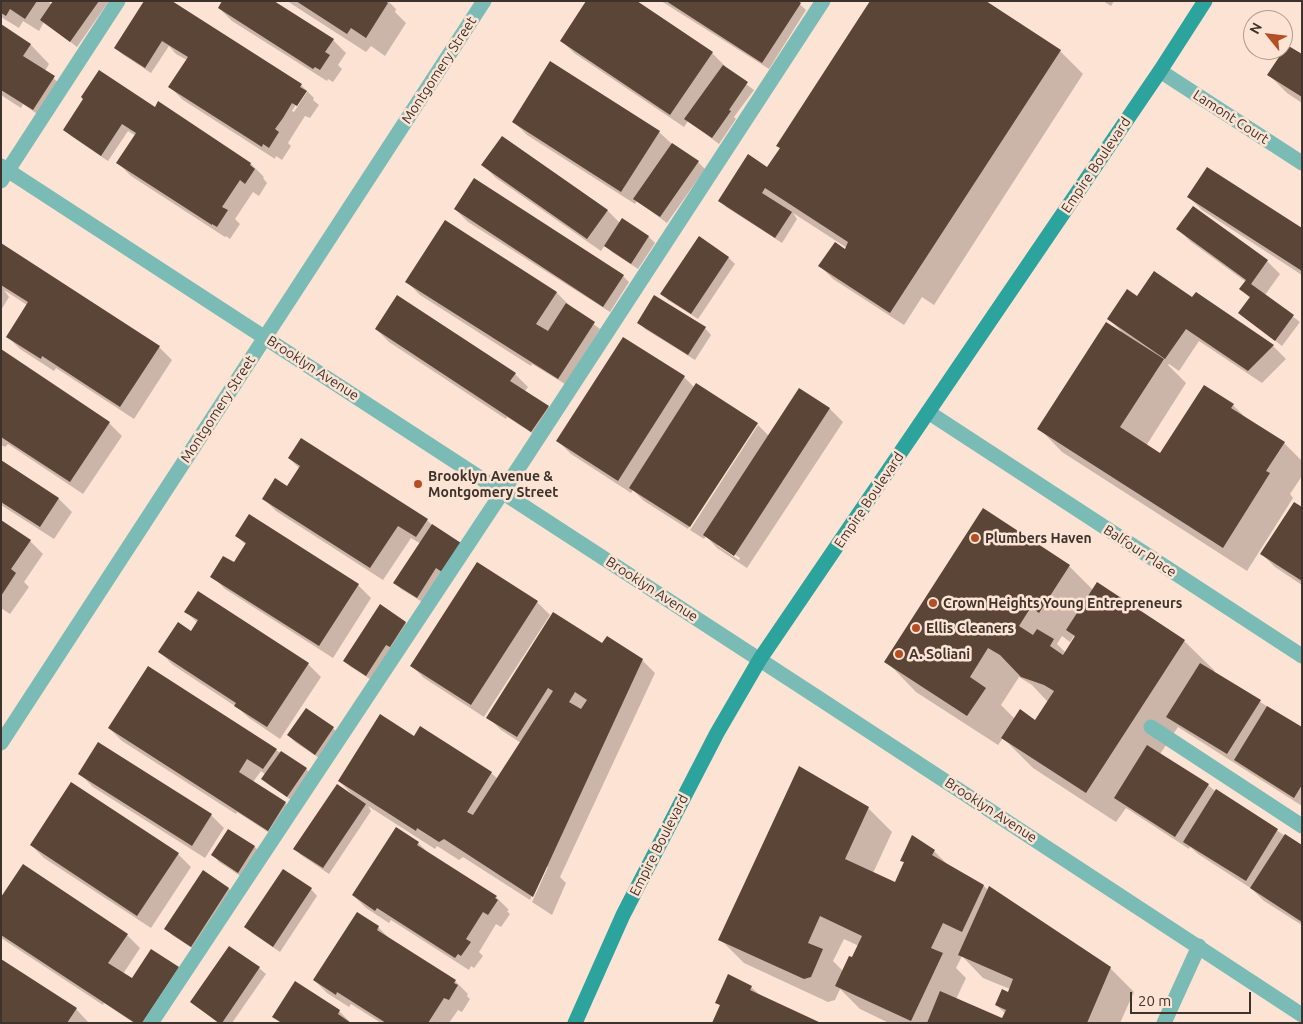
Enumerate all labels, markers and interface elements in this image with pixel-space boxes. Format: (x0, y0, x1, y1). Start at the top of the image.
north arrow (1243, 10, 1293, 60)
street label: Montgomery Street (398, 13, 480, 127)
text: N (1246, 20, 1265, 37)
street label: Lamont Court (1190, 86, 1272, 148)
street label: Empire Boulevard (1058, 114, 1134, 216)
street label: Brooklyn Avenue (264, 332, 362, 404)
street label: Montgomery Street (177, 352, 259, 466)
street label: Empire Boulevard (831, 449, 907, 551)
place label: Brooklyn Avenue & Montgomery Street (428, 468, 558, 501)
marker: Brooklyn Avenue & Montgomery Street (412, 478, 424, 490)
street label: Balfour Place (1101, 521, 1179, 581)
place label: Plumbers Haven (985, 530, 1092, 546)
marker: Plumbers Haven (969, 532, 981, 544)
street label: Brooklyn Avenue (603, 553, 701, 625)
place label: Crown Heights Young Entrepreneurs (943, 595, 1182, 611)
marker: Crown Heights Young Entrepreneurs (927, 597, 939, 609)
place label: Ellis Cleaners (926, 620, 1014, 636)
marker: Ellis Cleaners (910, 622, 922, 634)
place label: A. Soliani (909, 646, 970, 662)
marker: A. Soliani (893, 648, 905, 660)
street label: Brooklyn Avenue (942, 774, 1040, 846)
street label: Empire Boulevard (626, 791, 692, 899)
scale bar (1133, 982, 1254, 1014)
text: 20 m (1138, 992, 1171, 1009)

